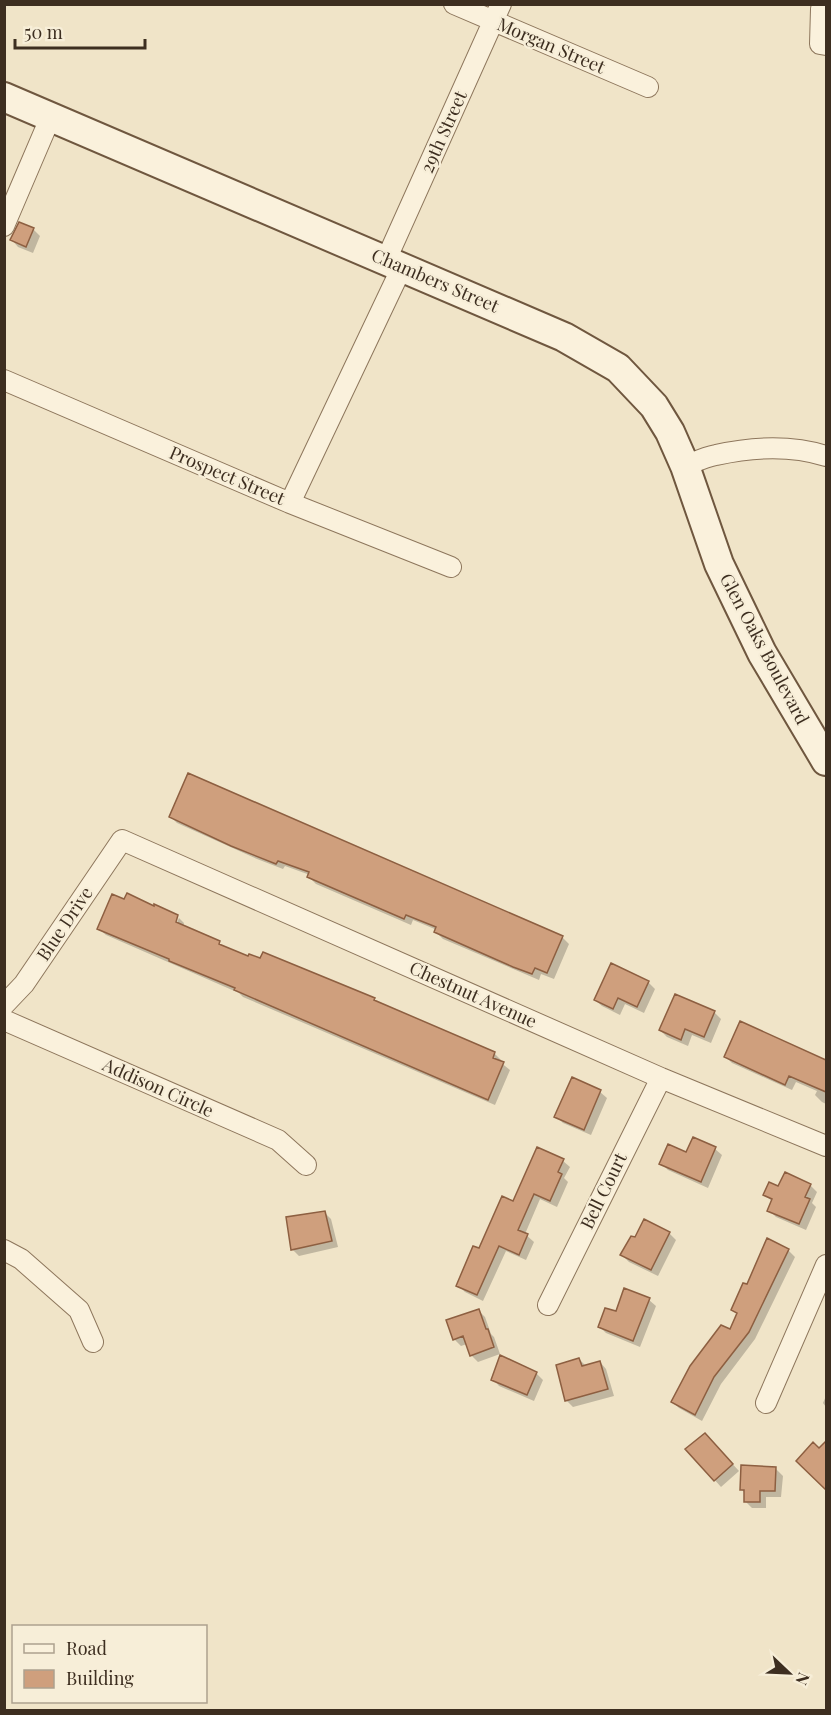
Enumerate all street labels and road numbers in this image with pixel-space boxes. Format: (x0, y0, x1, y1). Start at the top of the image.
street label: Morgan Street (494, 12, 610, 79)
street label: 29th Street (414, 86, 472, 176)
street label: Chambers Street (368, 242, 503, 318)
street label: Prospect Street (166, 440, 289, 510)
street label: Glen Oaks Boulevard (715, 569, 815, 729)
street label: Blue Drive (31, 882, 98, 965)
street label: Chestnut Avenue (406, 955, 541, 1033)
street label: Addison Circle (98, 1052, 218, 1122)
street label: Bell Court (574, 1148, 632, 1233)

